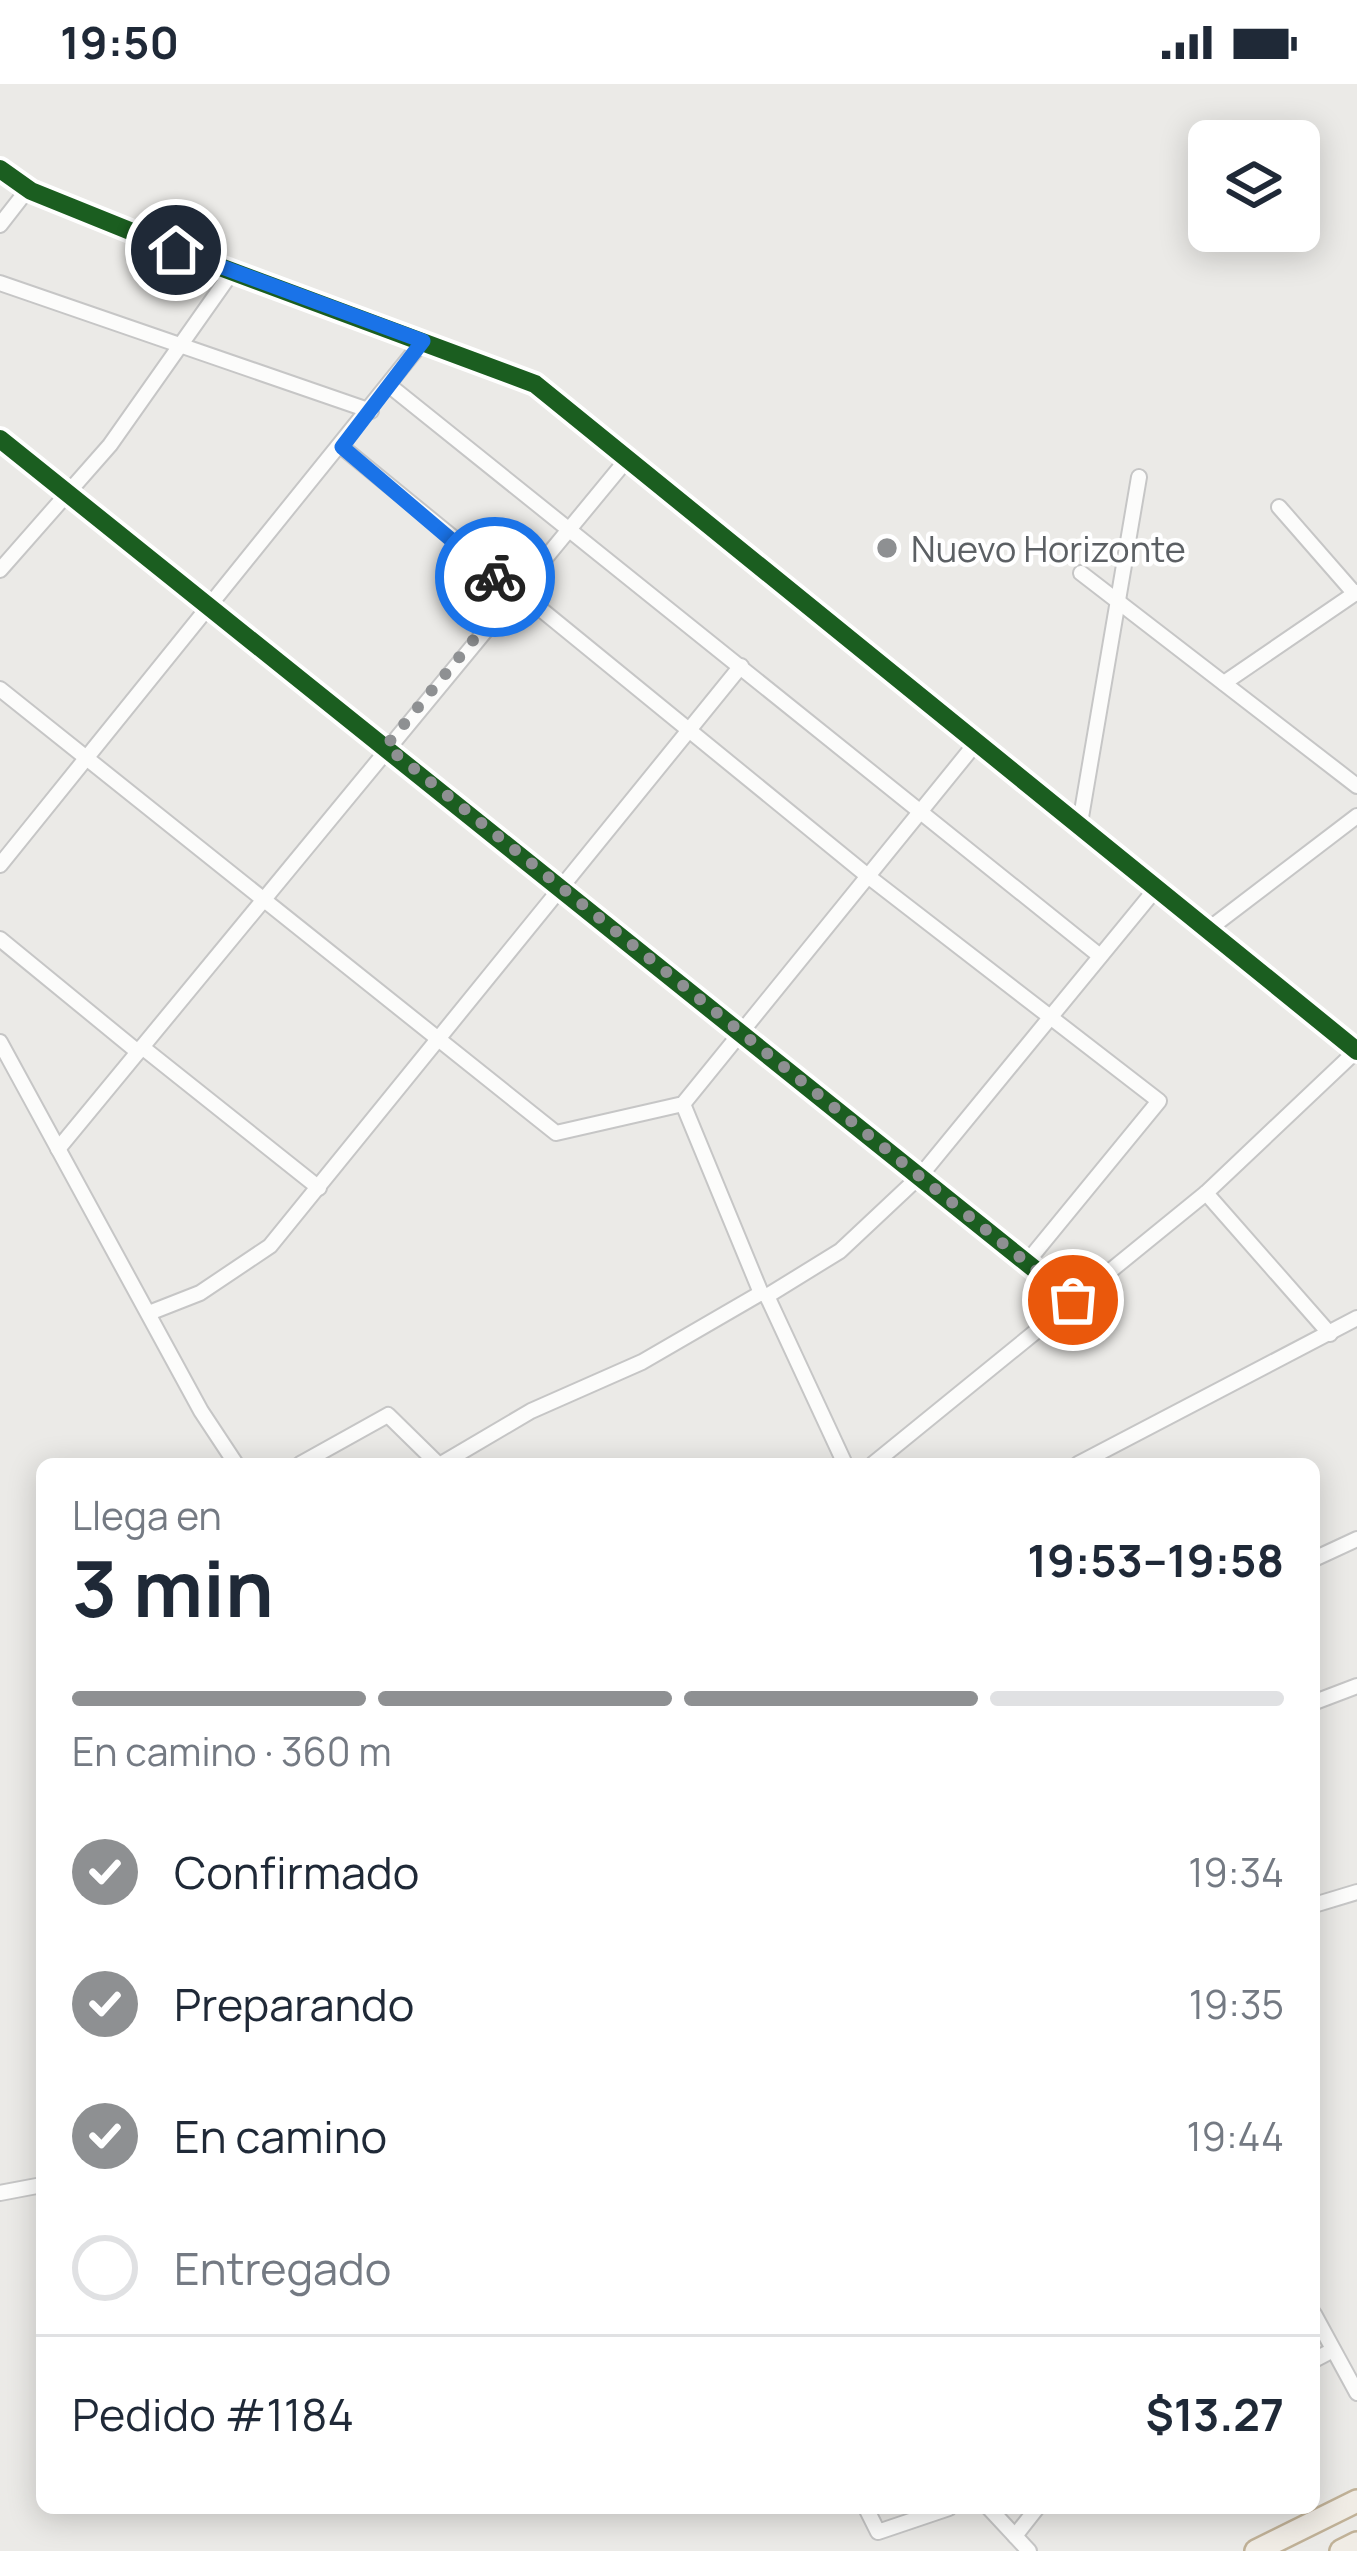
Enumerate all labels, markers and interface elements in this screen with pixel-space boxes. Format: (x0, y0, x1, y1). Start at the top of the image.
text: 19:50 (60, 11, 179, 73)
map controls (1188, 120, 1320, 252)
button: layers (1188, 120, 1320, 252)
pin (125, 199, 227, 301)
icon: home (143, 217, 209, 283)
courier (435, 517, 555, 637)
place label: Nuevo Horizonte (911, 524, 1186, 573)
marker: Nuevo Horizonte (874, 535, 900, 561)
icon: bike (462, 544, 528, 610)
pin (1022, 1249, 1124, 1351)
icon: bag (1040, 1267, 1106, 1333)
text: Llega en (72, 1488, 222, 1542)
text: 19:53–19:58 (1027, 1529, 1284, 1591)
text: 3 min (72, 1534, 274, 1640)
text: En camino · 360 m (72, 1724, 391, 1778)
icon: check (72, 1839, 138, 1905)
text: Confirmado (174, 1841, 419, 1903)
text: 19:34 (1188, 1845, 1284, 1899)
icon: check (72, 1971, 138, 2037)
text: Preparando (174, 1973, 414, 2035)
text: 19:35 (1189, 1977, 1284, 2031)
icon: check (72, 2103, 138, 2169)
text: En camino (174, 2105, 387, 2167)
text: 19:44 (1187, 2109, 1284, 2163)
text: Entregado (174, 2237, 391, 2299)
text: Pedido #1184 (72, 2383, 354, 2445)
text: $13.27 (1145, 2383, 1284, 2445)

